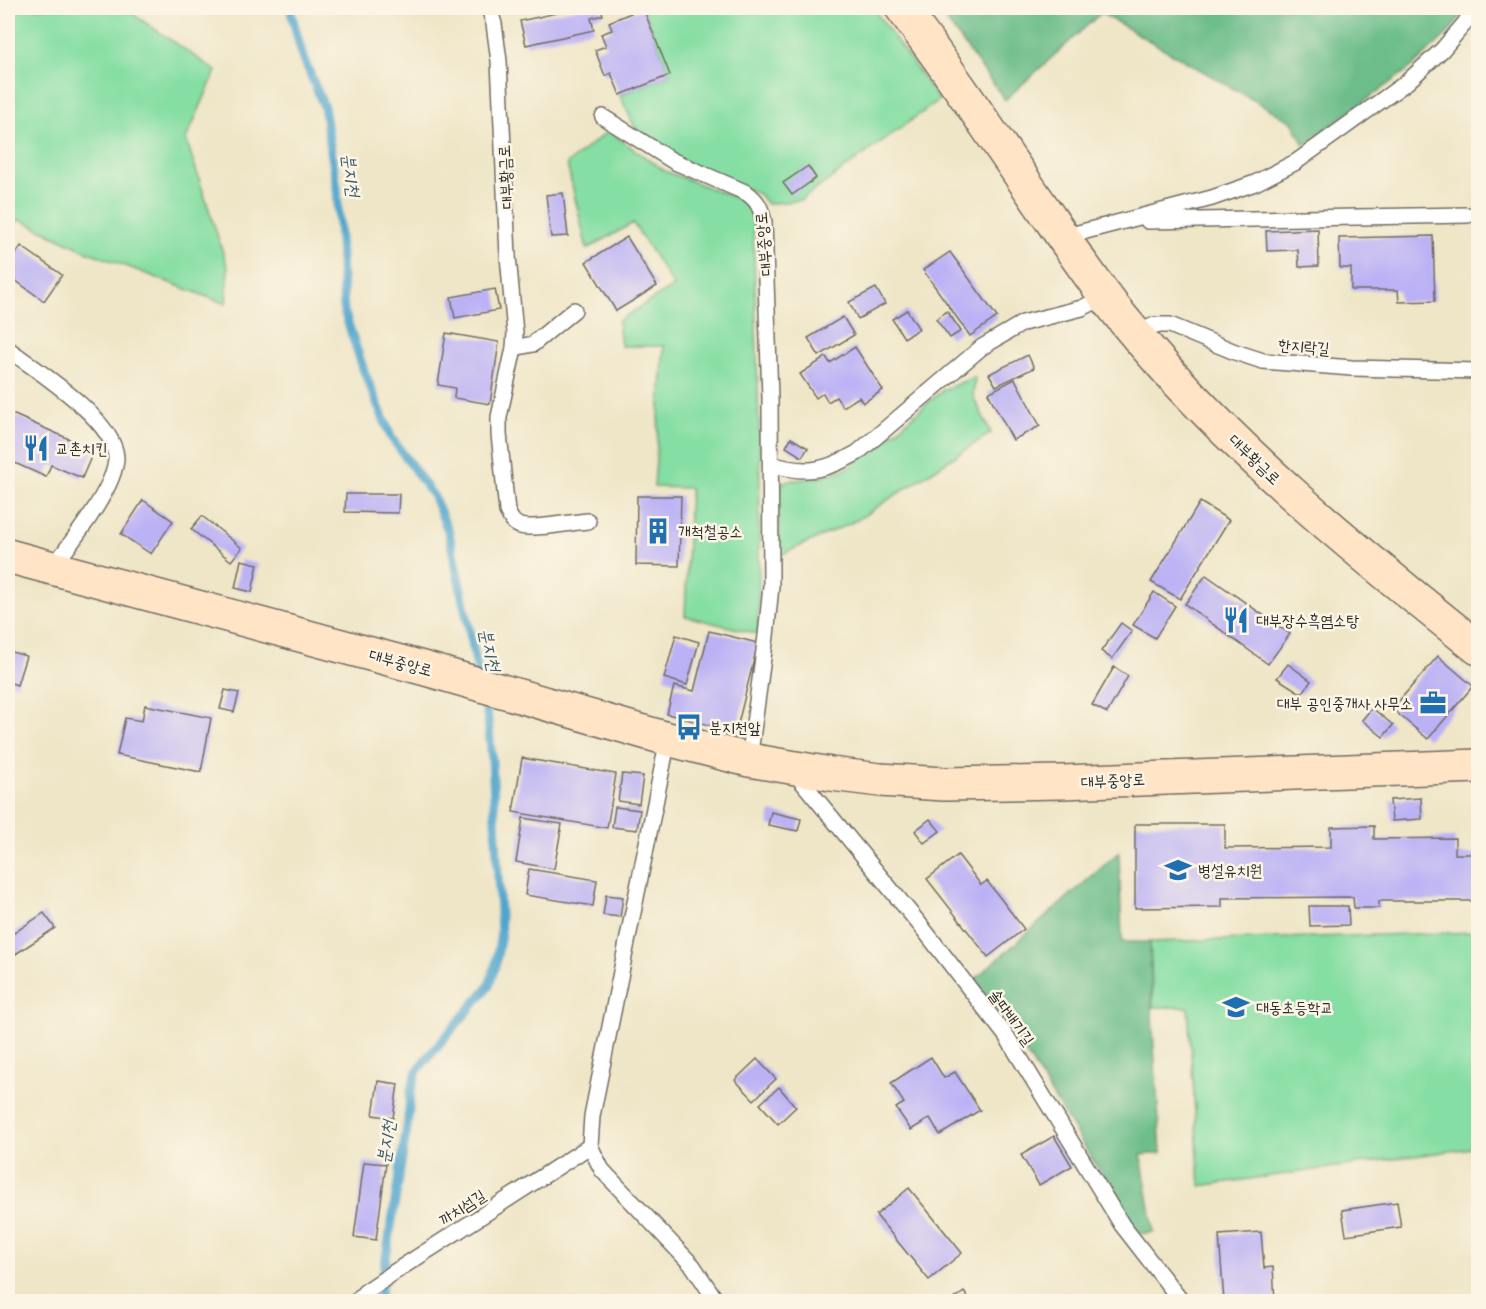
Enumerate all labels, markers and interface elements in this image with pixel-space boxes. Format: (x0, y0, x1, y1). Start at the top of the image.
street label: 대부황금로 (493, 144, 517, 210)
water label: 분지천 (337, 152, 366, 199)
street label: 대부중앙로 (750, 211, 776, 277)
street label: 한지락길 (1277, 334, 1331, 358)
street label: 대부황금로 (1225, 429, 1285, 489)
restaurant icon: 교촌치킨 (21, 433, 51, 463)
place label: 교촌치킨 (56, 438, 108, 458)
building icon: 개척철공소 (643, 516, 673, 546)
place label: 개척철공소 (678, 521, 742, 541)
restaurant icon: 대부장수흑염소탕 (1221, 605, 1251, 635)
place label: 대부장수흑염소탕 (1256, 610, 1359, 630)
water label: 분지천 (475, 626, 507, 675)
street label: 대부중앙로 (367, 644, 435, 680)
office icon: 대부 공인중개사 사무소 (1418, 688, 1448, 718)
place label: 대부 공인중개사 사무소 (1277, 693, 1413, 713)
bus stop icon: 분지천앞 (674, 712, 704, 742)
place label: 분지천앞 (709, 717, 761, 737)
street label: 대부중앙로 (1080, 768, 1146, 792)
school or university icon: 병설유치원 (1163, 855, 1193, 885)
place label: 병설유치원 (1198, 860, 1262, 880)
street label: 솔따배기길 (985, 985, 1039, 1049)
school or university icon: 대동초등학교 (1221, 992, 1251, 1022)
place label: 대동초등학교 (1256, 997, 1333, 1017)
water label: 분지천 (371, 1117, 400, 1165)
street label: 까치섬길 (435, 1185, 489, 1229)

